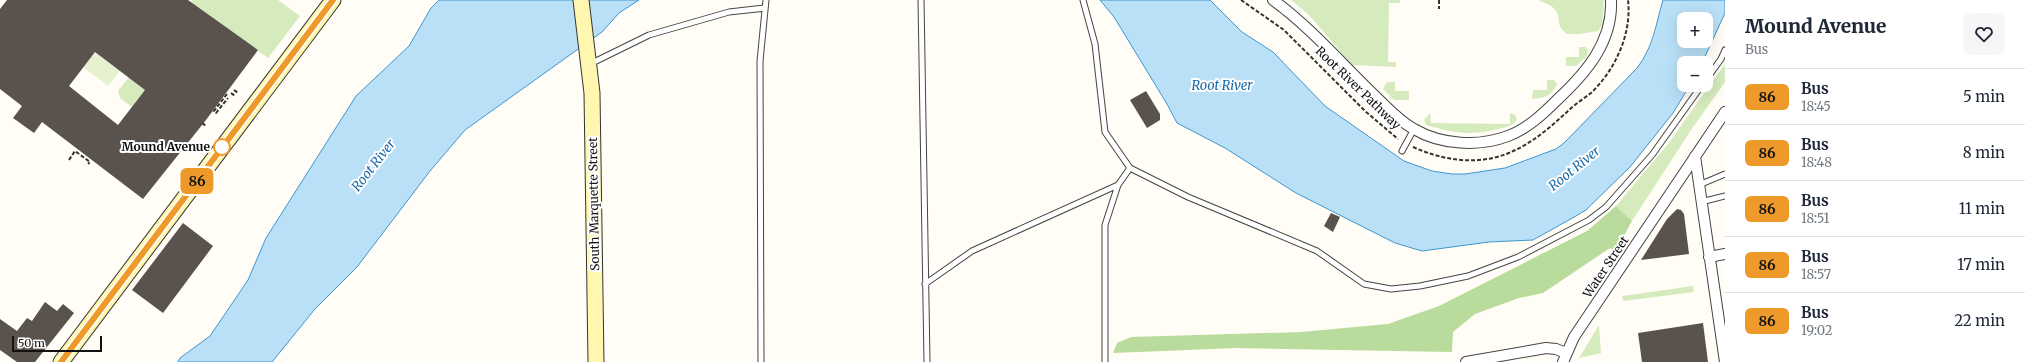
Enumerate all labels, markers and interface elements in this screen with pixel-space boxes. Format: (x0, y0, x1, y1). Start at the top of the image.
map controls (1677, 12, 1713, 92)
button: + (1677, 12, 1713, 48)
button: heart (1963, 13, 2005, 55)
text: Mound Avenue (1745, 14, 1886, 38)
text: Bus (1745, 41, 1768, 58)
street label: Root River Pathway (1313, 43, 1404, 132)
button: − (1677, 56, 1713, 92)
water label: Root River (1191, 77, 1253, 94)
text: Bus (1801, 79, 1829, 98)
text: 5 min (1963, 87, 2005, 106)
text: 86 (1758, 88, 1776, 106)
text: 18:45 (1801, 98, 1831, 115)
water label: Root River (348, 135, 399, 195)
text: Bus (1801, 135, 1829, 154)
street label: South Marquette Street (585, 137, 602, 271)
marker: Mound Avenue (213, 138, 231, 156)
place label: Mound Avenue (121, 139, 211, 154)
water label: Root River (1545, 142, 1604, 194)
text: 8 min (1963, 143, 2005, 162)
text: 86 (1758, 144, 1776, 162)
text: 18:48 (1801, 154, 1832, 171)
line badge: 86 (179, 168, 215, 194)
text: 86 (188, 172, 206, 190)
text: Bus (1801, 191, 1829, 210)
text: 11 min (1959, 199, 2005, 218)
text: 86 (1758, 200, 1776, 218)
text: 18:51 (1801, 210, 1830, 227)
street label: Water Street (1579, 233, 1632, 301)
text: Bus (1801, 247, 1829, 266)
text: 17 min (1957, 255, 2005, 274)
text: 86 (1758, 256, 1776, 274)
text: 18:57 (1801, 266, 1831, 283)
text: Bus (1801, 303, 1829, 322)
text: 22 min (1954, 311, 2005, 330)
text: 86 (1758, 312, 1776, 330)
text: 19:02 (1801, 322, 1833, 339)
scale bar (12, 334, 102, 353)
text: 50 m (18, 336, 45, 350)

